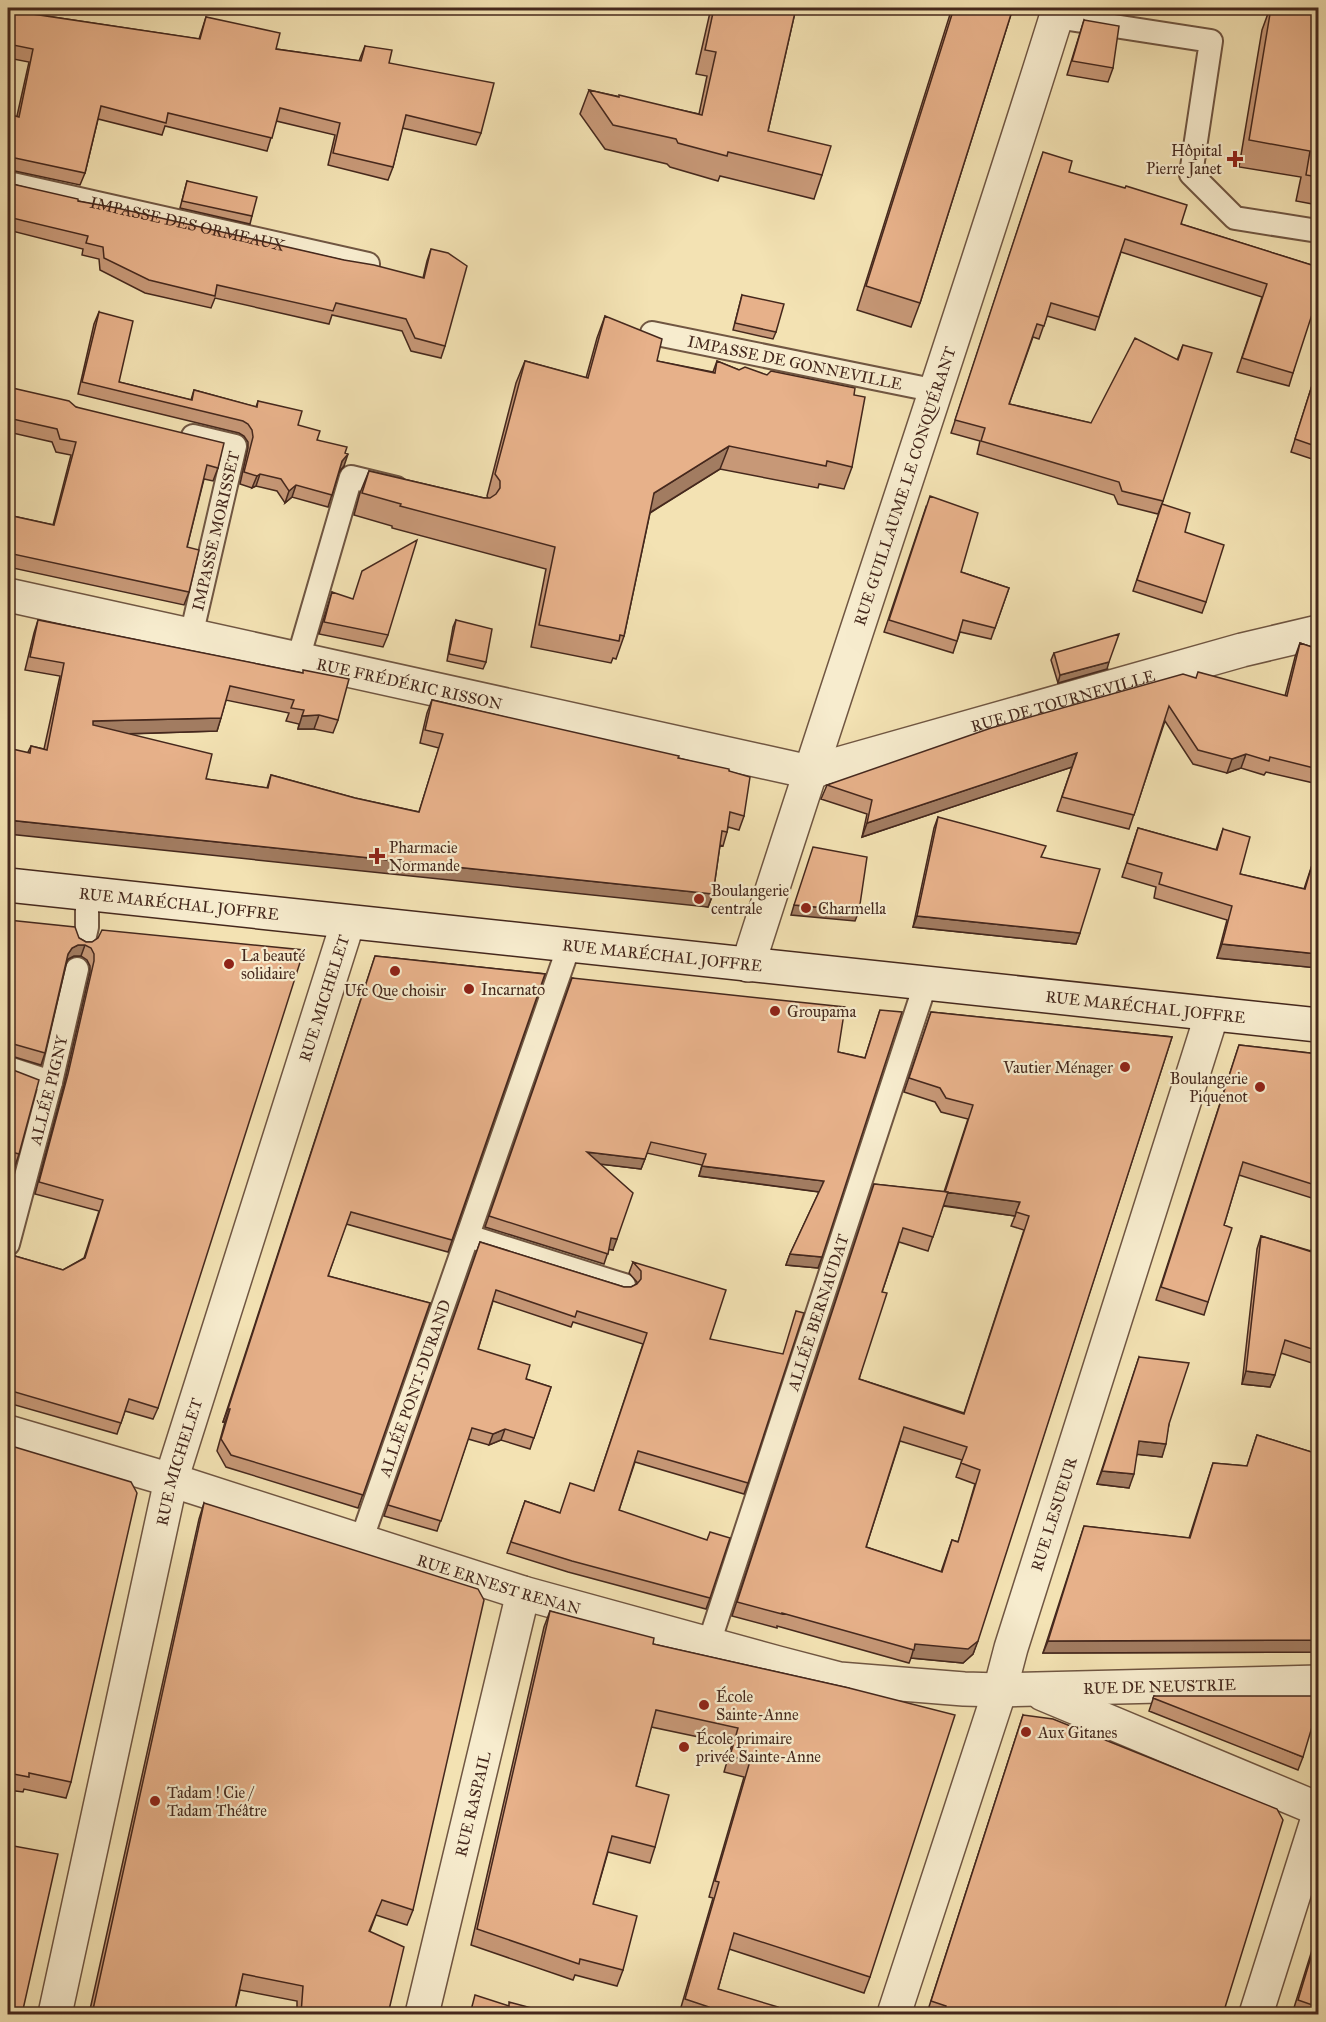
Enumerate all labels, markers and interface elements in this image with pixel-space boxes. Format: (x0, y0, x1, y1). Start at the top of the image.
place label: Hôpital Pierre Janet (1146, 141, 1223, 179)
marker: Hôpital Pierre Janet (1226, 150, 1244, 168)
street label: IMPASSE DES ORMEAUX (88, 192, 287, 255)
street label: IMPASSE DE GONNEVILLE (686, 331, 904, 393)
street label: RUE GUILLAUME LE CONQUÉRANT (850, 344, 959, 628)
street label: IMPASSE MORISSET (188, 449, 243, 613)
street label: RUE FRÉDÉRIC RISSON (315, 654, 504, 713)
street label: RUE DE TOURNEVILLE (969, 666, 1157, 736)
place label: Pharmacie Normande (389, 838, 460, 875)
marker: Pharmacie Normande (370, 849, 384, 863)
place label: Boulangerie centrale (711, 881, 789, 918)
street label: RUE MARÉCHAL JOFFRE (78, 883, 280, 923)
marker: Boulangerie centrale (692, 892, 706, 906)
place label: Charmella (818, 899, 886, 918)
marker: Charmella (799, 901, 813, 915)
street label: RUE MICHELET (295, 932, 353, 1064)
street label: RUE MARÉCHAL JOFFRE (561, 935, 763, 975)
place label: La beauté solidaire (241, 946, 305, 983)
marker: La beauté solidaire (222, 957, 236, 971)
marker: Ufc Que choisir (388, 964, 402, 978)
place label: Incarnato (481, 980, 545, 999)
place label: Ufc Que choisir (344, 981, 446, 1000)
marker: Incarnato (462, 982, 476, 996)
street label: RUE MARÉCHAL JOFFRE (1045, 986, 1246, 1027)
place label: Groupama (787, 1002, 857, 1021)
marker: Groupama (768, 1004, 782, 1018)
street label: ALLÉE PIGNY (25, 1033, 71, 1148)
place label: Vautier Ménager (1002, 1058, 1113, 1078)
marker: Vautier Ménager (1118, 1060, 1132, 1074)
place label: Boulangerie Piquenot (1170, 1069, 1248, 1107)
marker: Boulangerie Piquenot (1253, 1080, 1267, 1094)
street label: ALLÉE BERNAUDAT (783, 1232, 852, 1394)
street label: ALLÉE PONT-DURAND (374, 1297, 454, 1480)
street label: RUE MICHELET (152, 1396, 206, 1527)
street label: RUE LESUEUR (1027, 1454, 1081, 1573)
street label: RUE ERNEST RENAN (415, 1550, 583, 1618)
street label: RUE DE NEUSTRIE (1083, 1675, 1236, 1697)
place label: École Sainte-Anne (716, 1685, 799, 1724)
marker: École Sainte-Anne (697, 1698, 711, 1712)
place label: Aux Gitanes (1037, 1723, 1117, 1742)
marker: Aux Gitanes (1019, 1725, 1033, 1739)
place label: École primaire privée Sainte-Anne (695, 1727, 821, 1766)
marker: École primaire privée Sainte-Anne (677, 1740, 691, 1754)
street label: RUE RASPAIL (451, 1749, 494, 1859)
place label: Tadam ! Cie / Tadam Théâtre (167, 1783, 267, 1820)
marker: Tadam ! Cie / Tadam Théâtre (148, 1794, 162, 1808)

